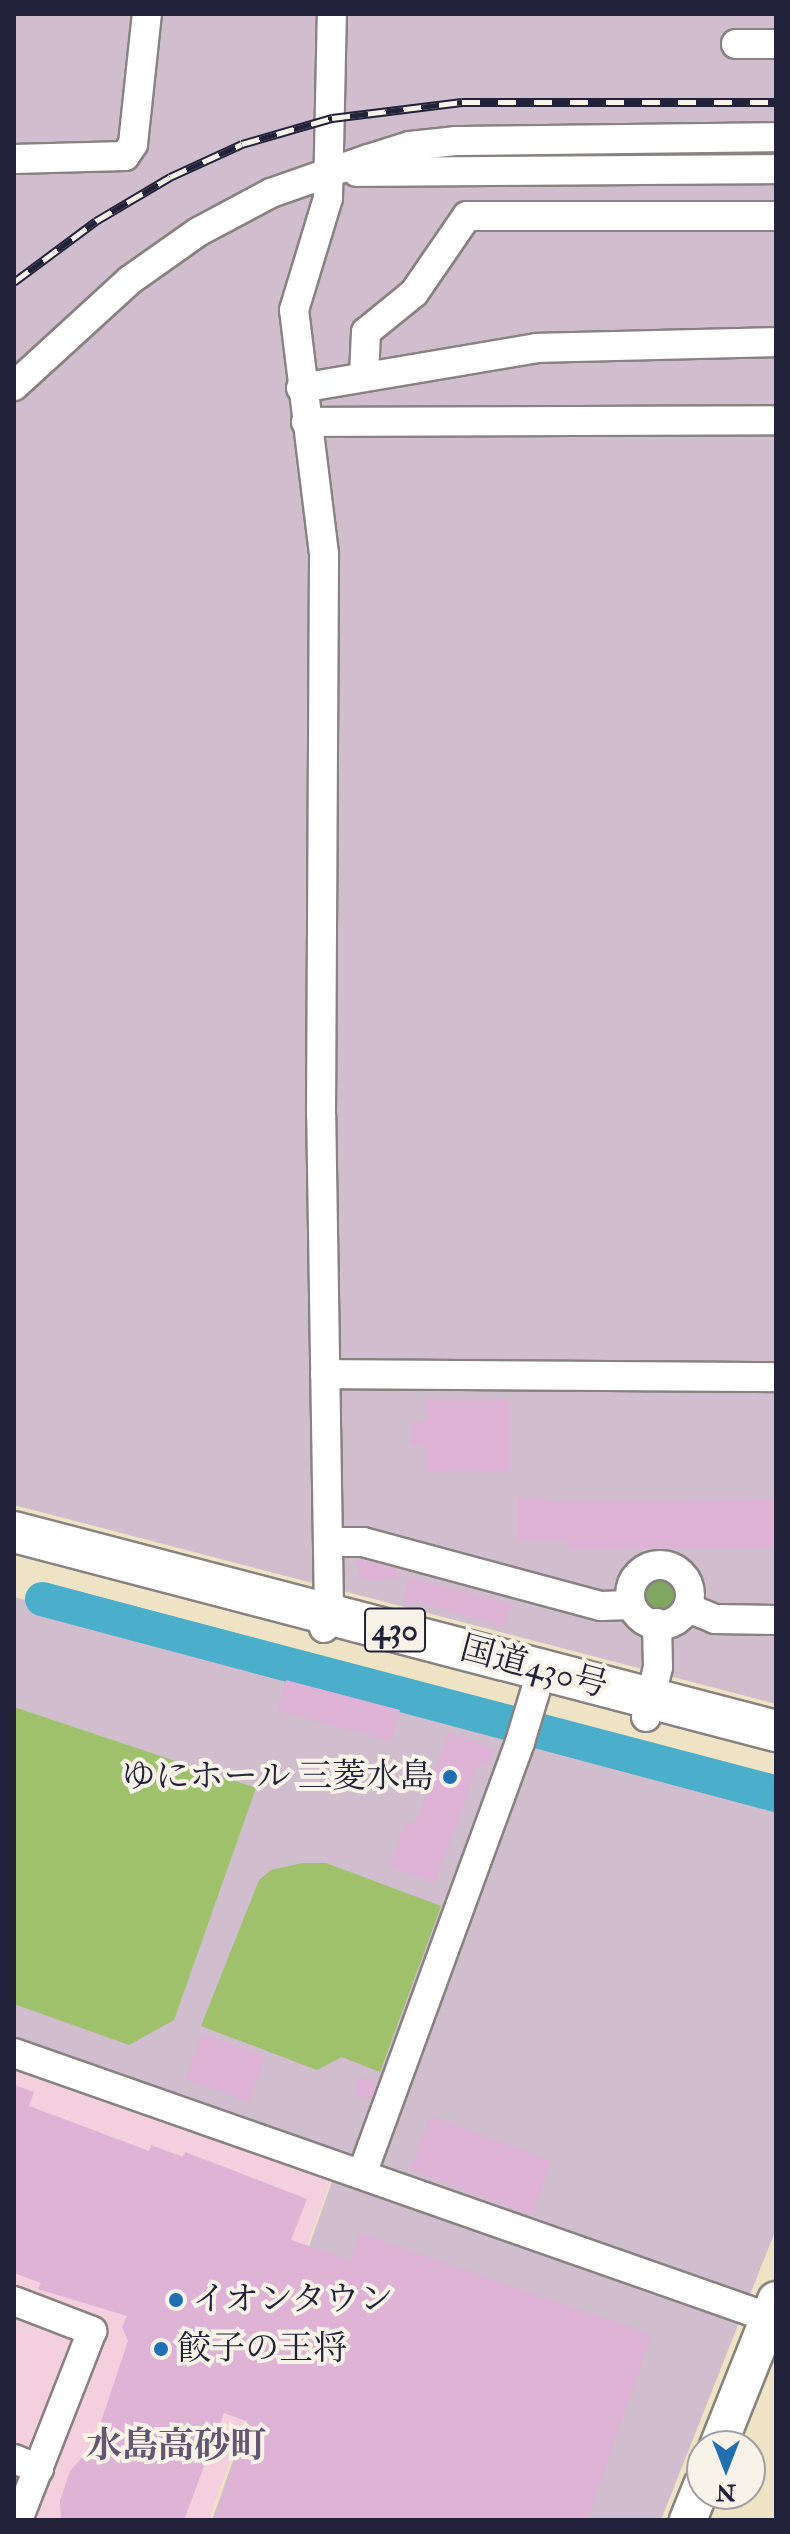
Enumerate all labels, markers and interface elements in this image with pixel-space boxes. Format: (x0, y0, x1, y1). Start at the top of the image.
road number: 430 (363, 1602, 427, 1658)
street label: 国道430号 (456, 1628, 612, 1706)
place label: ゆにホール 三菱水島 (121, 1757, 434, 1797)
marker: ゆにホール 三菱水島 (441, 1768, 459, 1786)
place label: イオンタウン (192, 2280, 396, 2320)
marker: イオンタウン (167, 2291, 185, 2309)
place label: 餃子の王将 (177, 2329, 347, 2369)
marker: 餃子の王将 (152, 2340, 170, 2358)
district label: 水島高砂町 (86, 2424, 266, 2468)
north arrow (686, 2430, 766, 2510)
text: N (716, 2478, 736, 2506)

